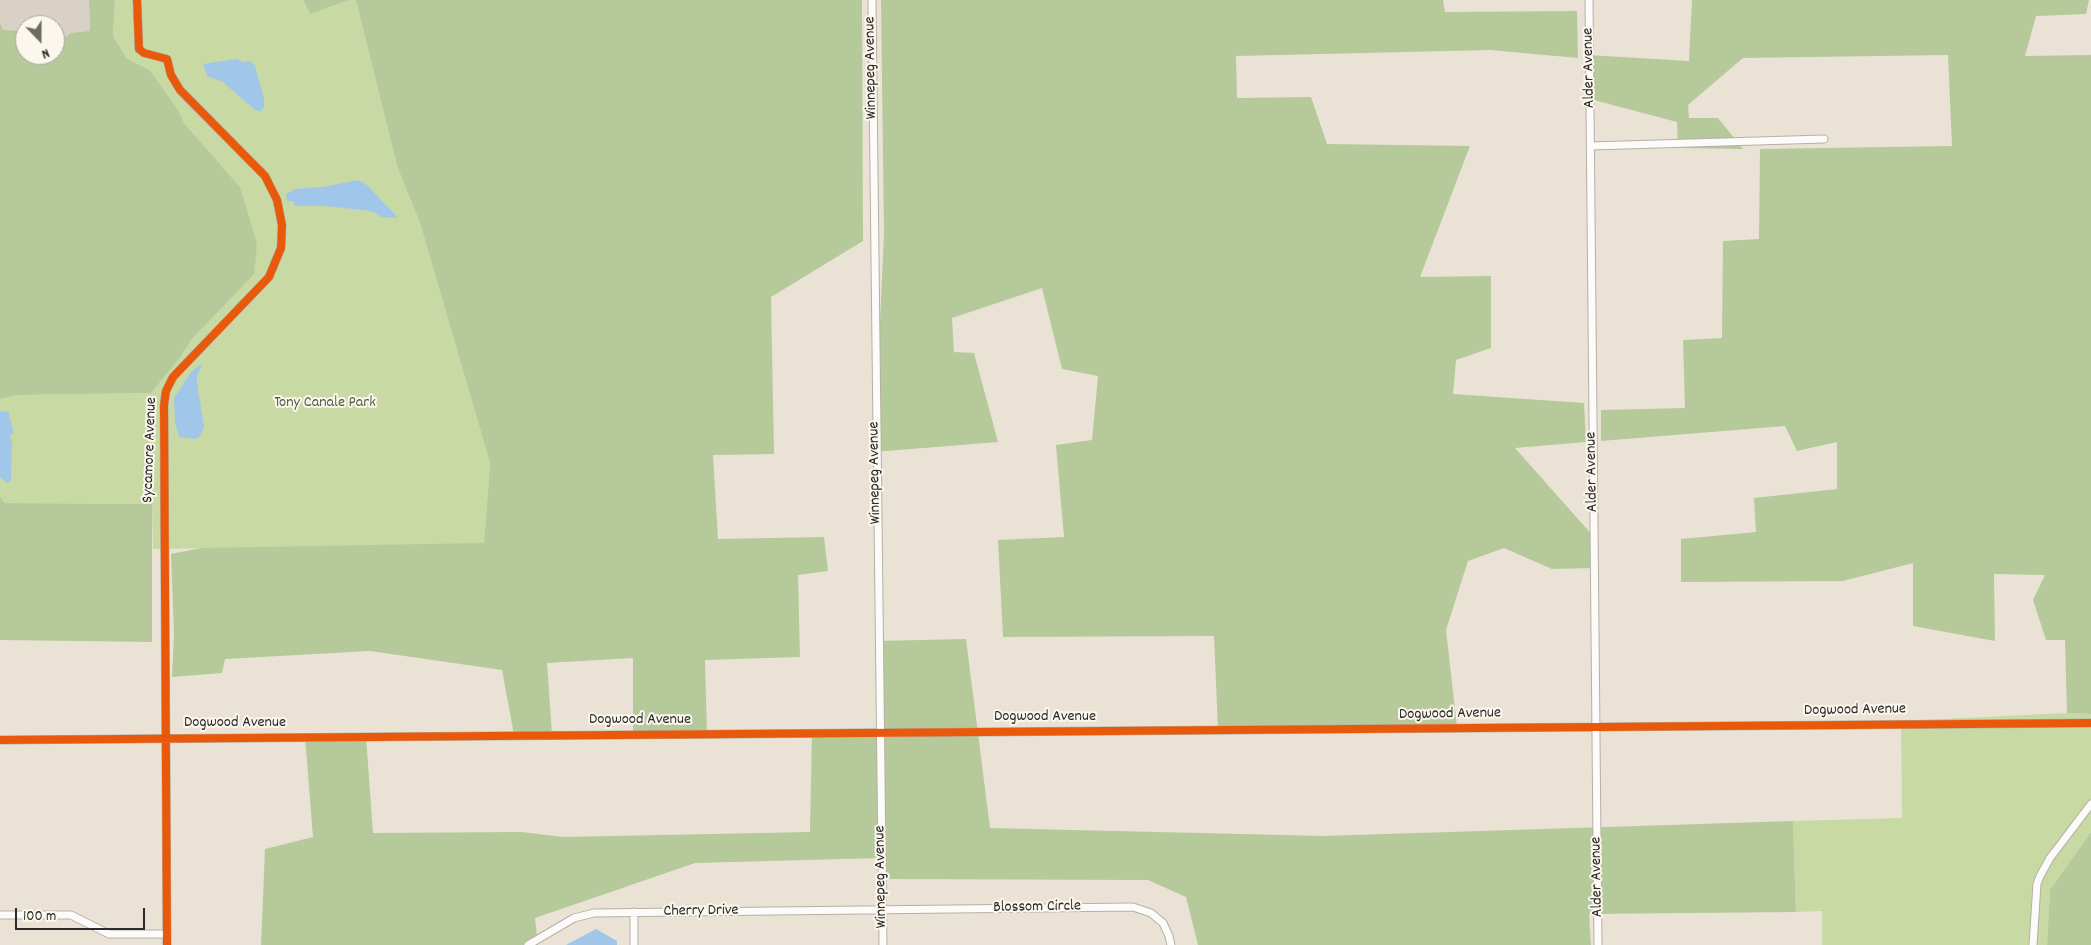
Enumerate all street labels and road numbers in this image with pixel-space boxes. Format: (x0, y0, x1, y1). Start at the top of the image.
street label: Winnepeg Avenue (862, 16, 882, 120)
street label: Alder Avenue (1580, 28, 1600, 108)
street label: Sycamore Avenue (140, 397, 162, 503)
street label: Winnepeg Avenue (866, 421, 886, 525)
street label: Alder Avenue (1583, 432, 1603, 512)
street label: Dogwood Avenue (1804, 701, 1906, 721)
street label: Dogwood Avenue (1399, 705, 1501, 725)
street label: Dogwood Avenue (994, 708, 1096, 728)
street label: Dogwood Avenue (589, 711, 691, 731)
street label: Dogwood Avenue (184, 714, 286, 734)
street label: Winnepeg Avenue (872, 825, 892, 929)
street label: Alder Avenue (1588, 837, 1608, 917)
street label: Blossom Circle (993, 898, 1081, 918)
street label: Cherry Drive (663, 902, 739, 922)

